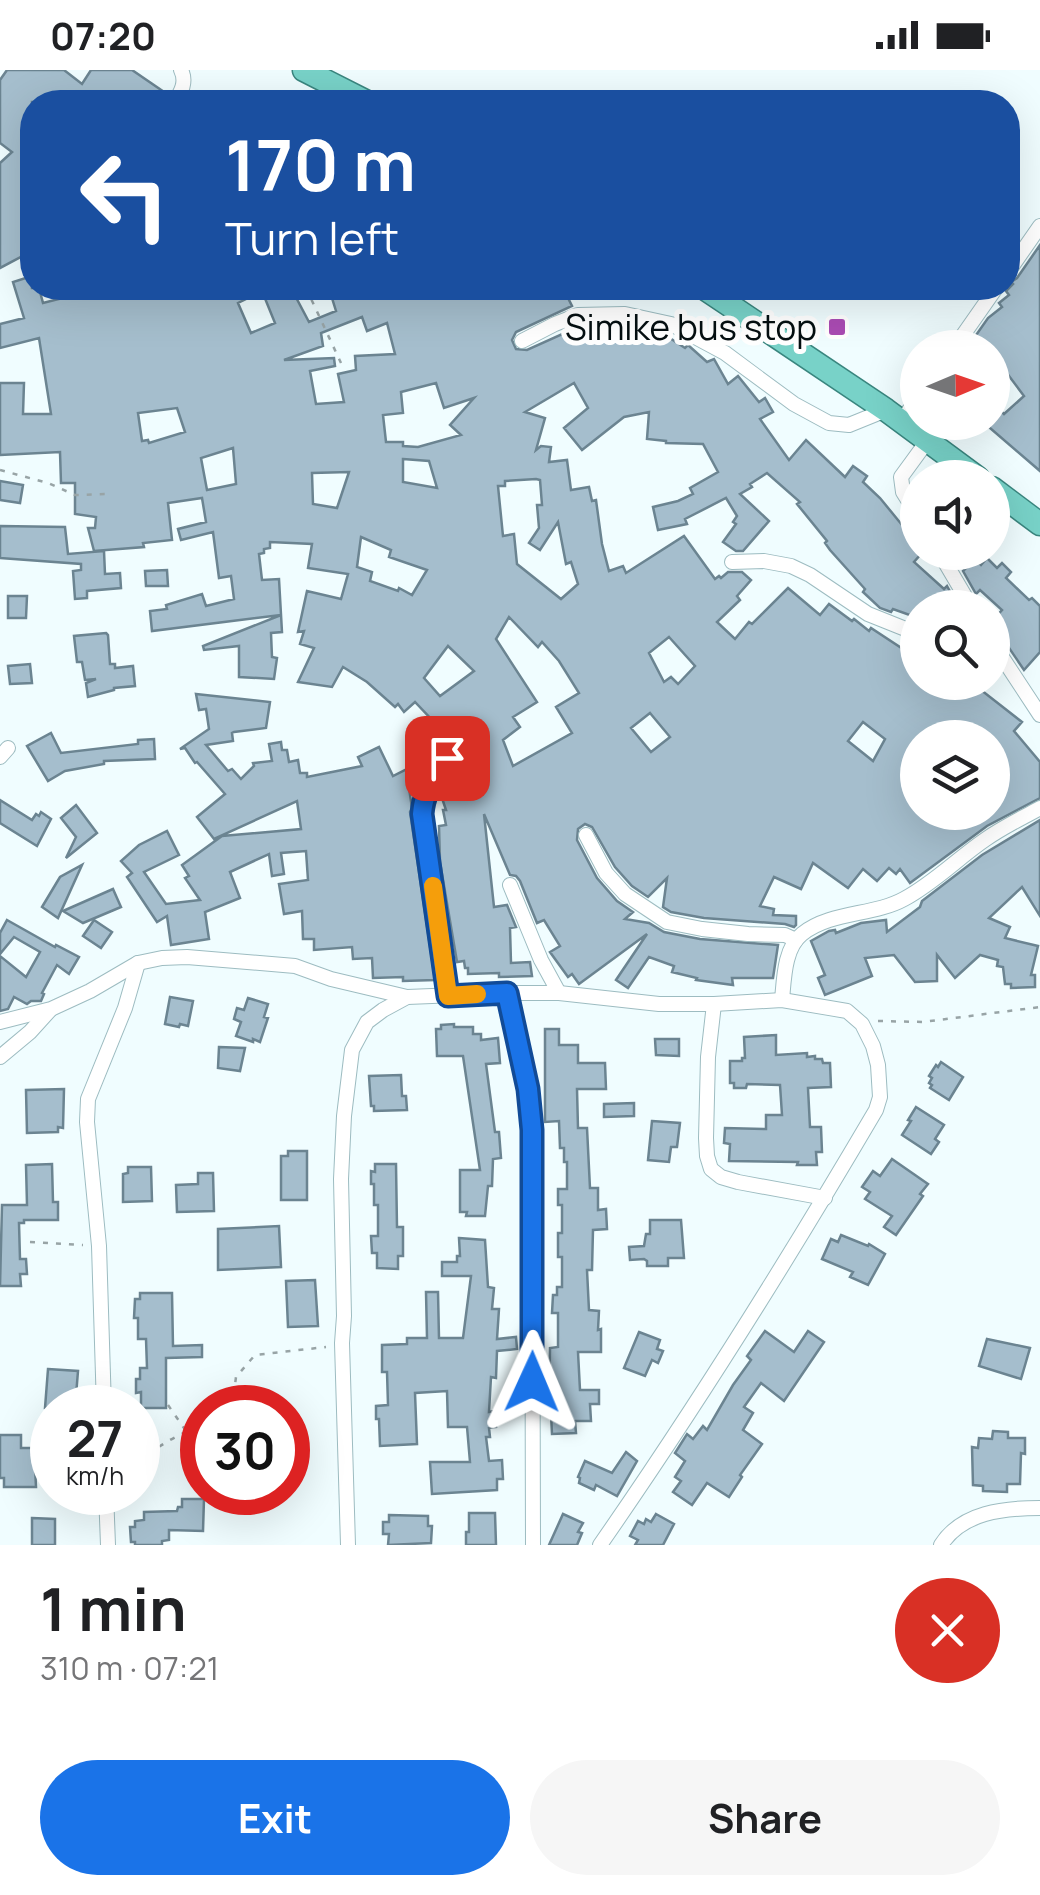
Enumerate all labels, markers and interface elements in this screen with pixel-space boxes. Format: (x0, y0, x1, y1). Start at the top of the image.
text: 07:20 (50, 9, 156, 61)
text: 170 m (225, 116, 416, 212)
icon: left (60, 130, 190, 260)
text: Turn left (225, 207, 399, 269)
place label: Simike bus stop (565, 303, 817, 351)
marker: Simike bus stop (826, 316, 848, 338)
north arrow (900, 330, 1010, 440)
map controls (900, 330, 1010, 830)
button: sound (900, 460, 1010, 570)
button: search (900, 590, 1010, 700)
pin (405, 716, 490, 801)
button: layers (900, 720, 1010, 830)
icon: arrive (420, 731, 475, 786)
position arrow (480, 1330, 584, 1434)
speed limit sign: 30 (180, 1385, 310, 1515)
text: 27 (67, 1404, 123, 1472)
text: km/h (66, 1458, 124, 1493)
text: 1 min (40, 1567, 187, 1649)
button: close (895, 1578, 1000, 1683)
text: 310 m · 07:21 (40, 1646, 219, 1690)
button: Exit (40, 1760, 510, 1875)
button: Share (530, 1760, 1000, 1875)

